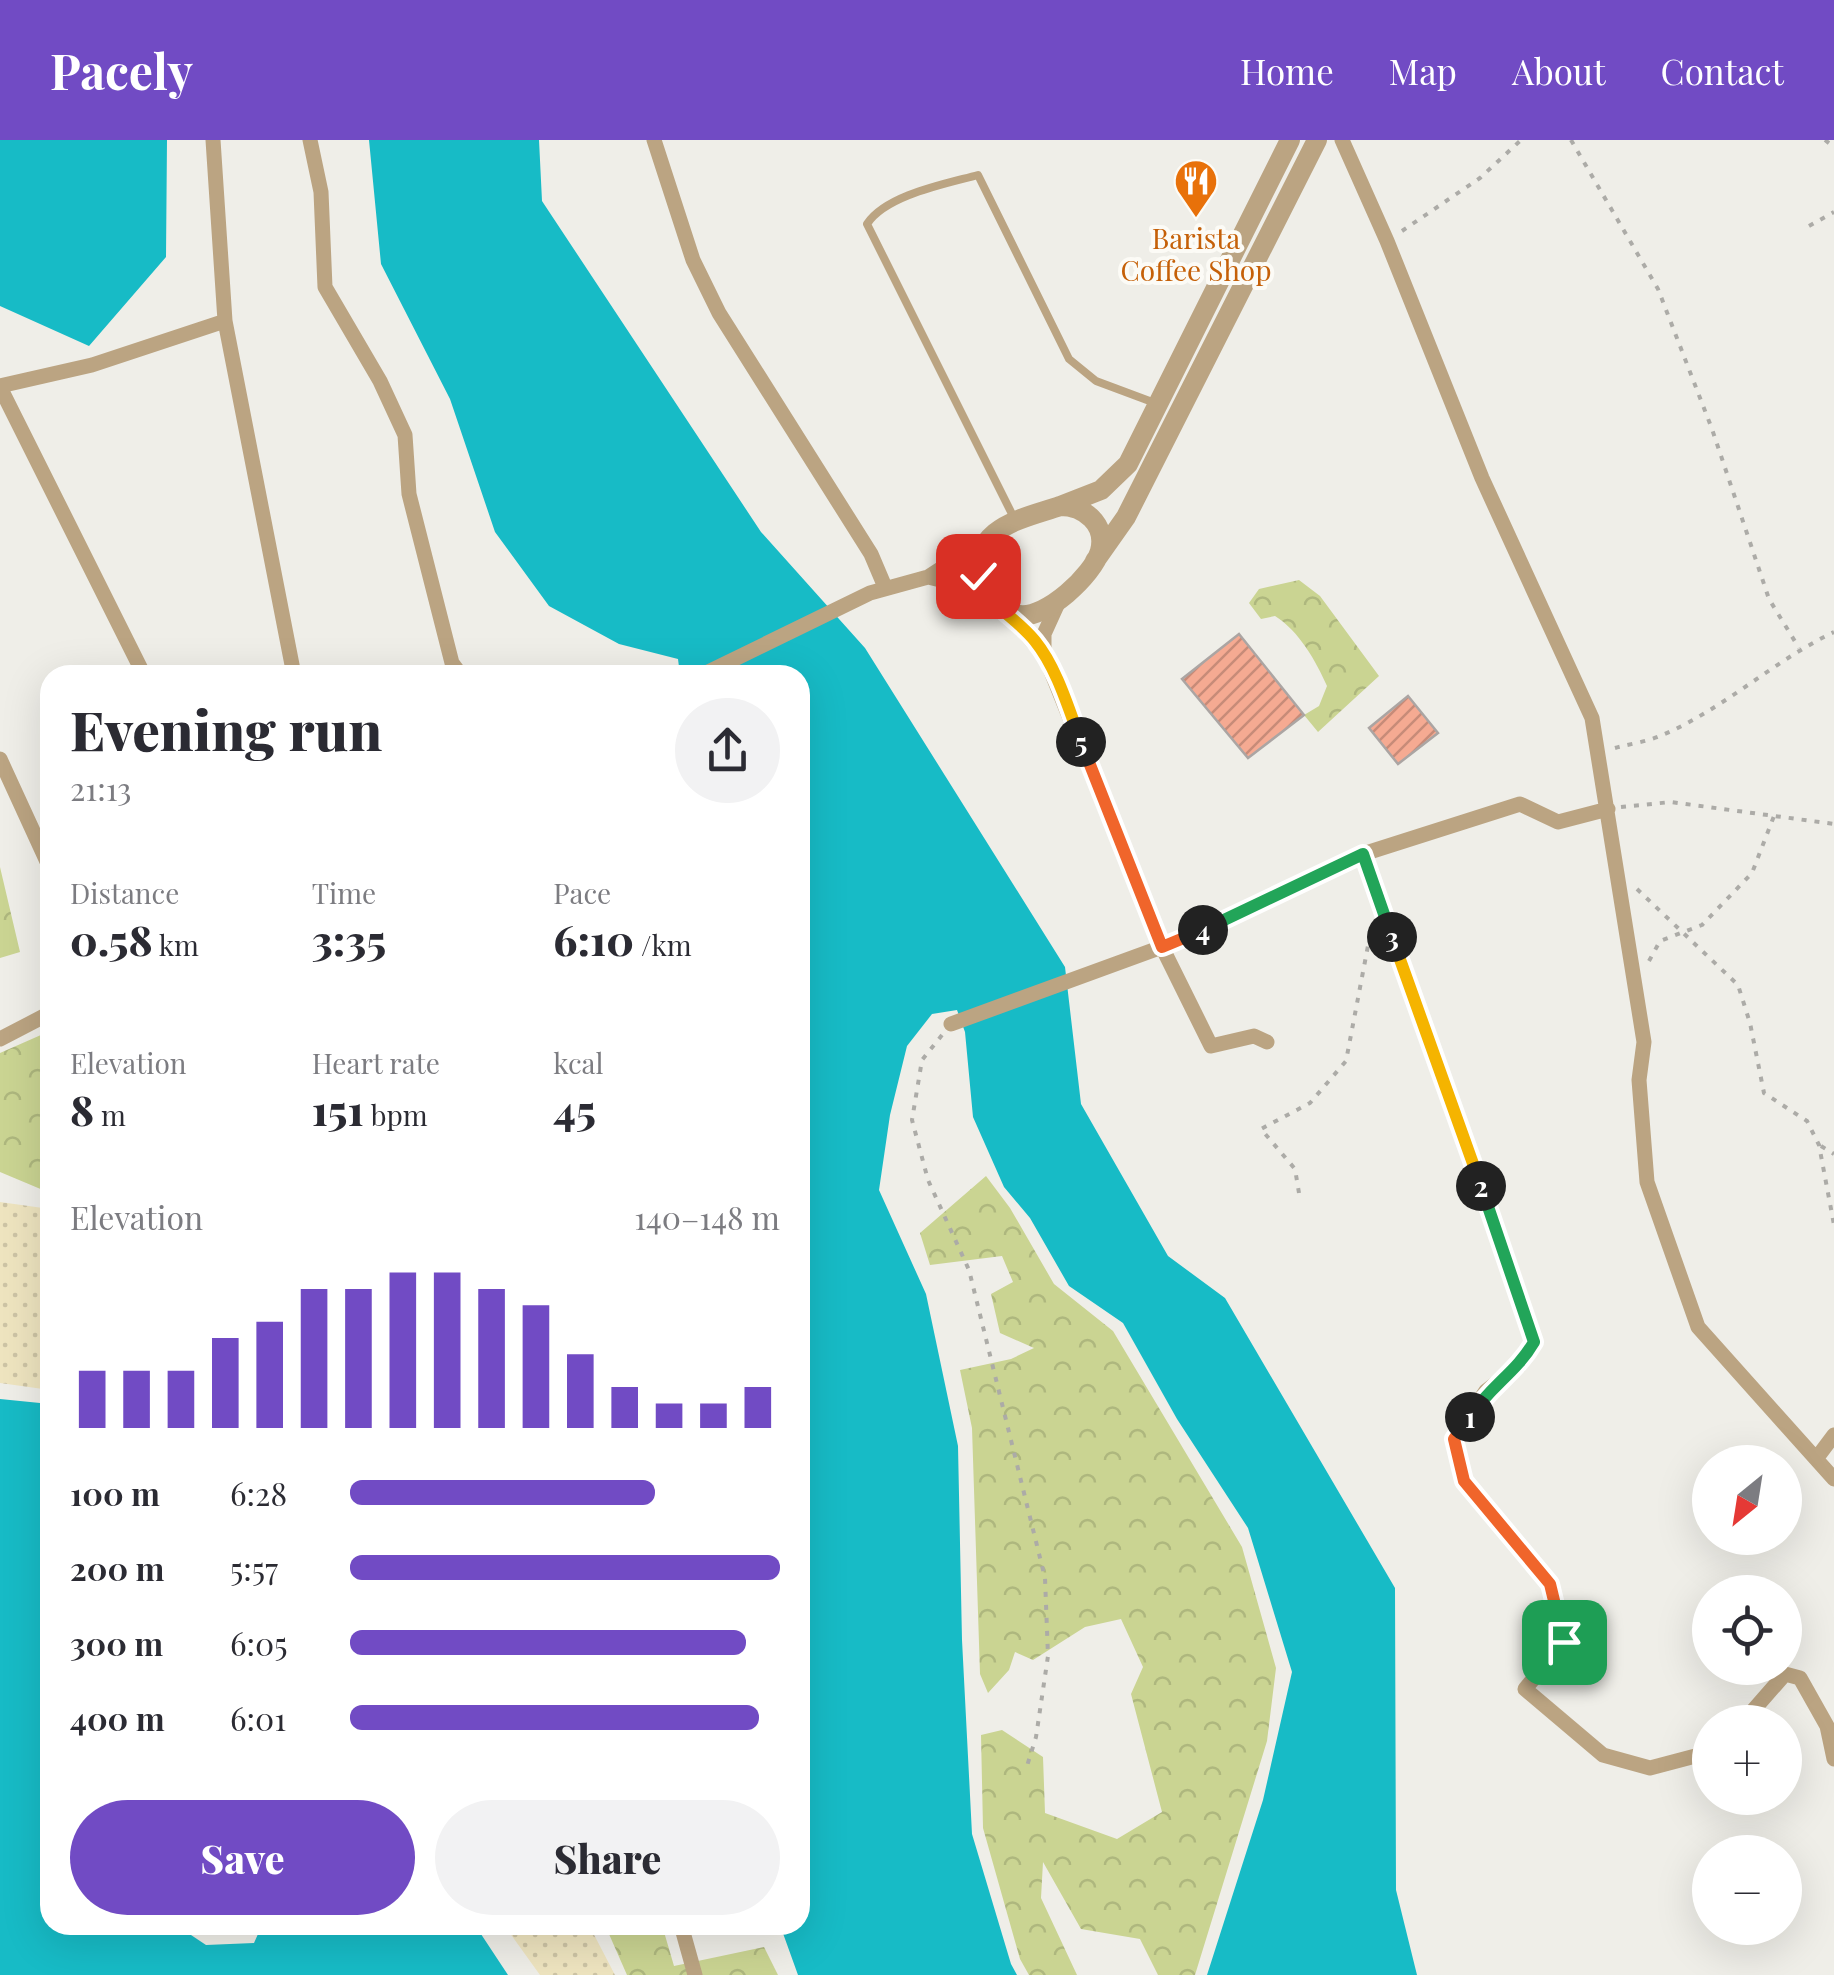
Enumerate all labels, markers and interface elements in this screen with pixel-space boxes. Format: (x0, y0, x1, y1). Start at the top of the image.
text: Pacely (50, 38, 193, 102)
text: Home (1240, 47, 1334, 94)
text: Map (1389, 47, 1457, 94)
text: About (1512, 47, 1606, 94)
text: Contact (1661, 47, 1784, 94)
restaurant icon: Barista Coffee Shop (1173, 158, 1219, 219)
place label: Barista Coffee Shop (1121, 219, 1271, 288)
pin (936, 534, 1021, 619)
icon: check (951, 549, 1006, 604)
text: Evening run (70, 691, 382, 765)
button: share (675, 698, 780, 803)
pin: 5 (1056, 717, 1106, 767)
text: 5 (1075, 723, 1087, 760)
text: 21:13 (70, 766, 131, 809)
text: Distance (70, 874, 179, 911)
text: Time (312, 874, 376, 911)
text: Pace (553, 874, 611, 911)
pin: 4 (1178, 905, 1228, 955)
text: 0.58 (70, 911, 153, 967)
text: 3:35 (312, 911, 386, 967)
text: 6:10 (553, 911, 634, 967)
text: 4 (1196, 911, 1210, 948)
pin: 3 (1367, 912, 1417, 962)
text: 3 (1385, 918, 1399, 955)
text: km (153, 926, 199, 963)
text: /km (634, 926, 692, 963)
text: Elevation (70, 1044, 186, 1081)
text: Heart rate (312, 1044, 440, 1081)
text: kcal (553, 1044, 604, 1081)
text: 8 (70, 1081, 94, 1137)
text: 151 (312, 1081, 364, 1137)
text: 45 (553, 1081, 596, 1137)
text: m (94, 1096, 126, 1133)
text: bpm (364, 1096, 428, 1133)
pin: 2 (1456, 1161, 1506, 1211)
text: 2 (1474, 1167, 1488, 1204)
text: Elevation (70, 1195, 203, 1238)
text: 140–148 m (634, 1195, 780, 1238)
pin: 1 (1445, 1392, 1495, 1442)
text: 1 (1465, 1398, 1475, 1435)
north arrow (1692, 1445, 1802, 1555)
map controls (1692, 1445, 1802, 1945)
text: 100 m (70, 1471, 160, 1514)
text: 6:28 (230, 1471, 287, 1514)
text: 200 m (70, 1546, 164, 1589)
text: 5:57 (230, 1546, 278, 1589)
button: locate (1692, 1575, 1802, 1685)
pin (1522, 1600, 1607, 1685)
icon: arrive (1537, 1615, 1592, 1670)
text: 300 m (70, 1621, 163, 1664)
text: 6:05 (230, 1621, 288, 1664)
text: 400 m (70, 1696, 165, 1739)
text: 6:01 (230, 1696, 286, 1739)
button: + (1692, 1705, 1802, 1815)
button: Save (70, 1800, 415, 1915)
button: Share (435, 1800, 780, 1915)
button: − (1692, 1835, 1802, 1945)

